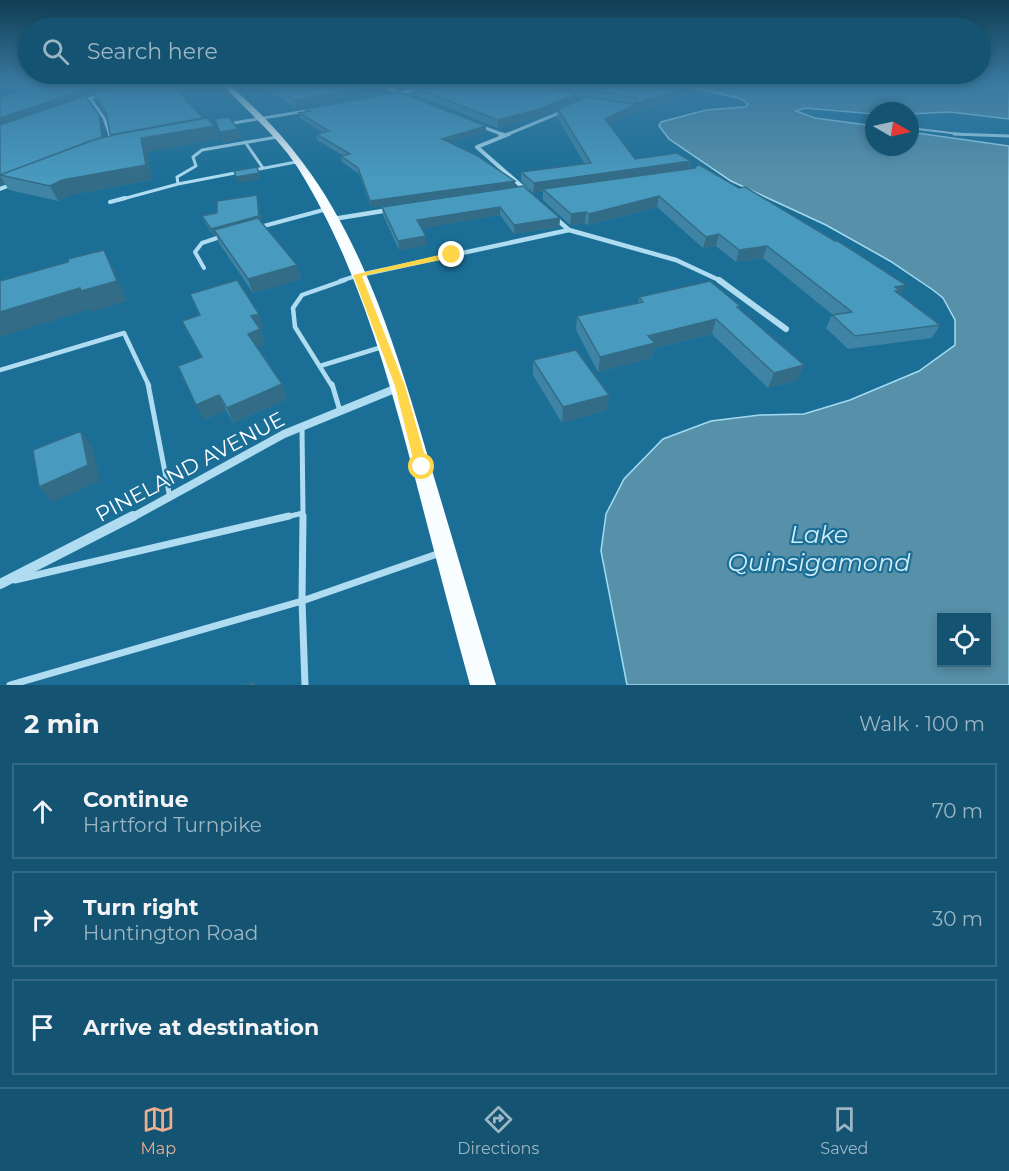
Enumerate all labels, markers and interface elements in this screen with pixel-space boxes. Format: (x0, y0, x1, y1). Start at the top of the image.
search box (18, 18, 991, 84)
icon: search (39, 35, 72, 68)
text: Search here (87, 38, 218, 65)
north arrow (865, 102, 919, 156)
route end (438, 241, 464, 267)
street label: PINELAND AVENUE (91, 406, 288, 527)
route start (408, 453, 434, 479)
water label: Lake Quinsigamond (728, 520, 911, 577)
map controls (937, 613, 991, 667)
button: locate (937, 613, 991, 667)
text: 2 min (24, 708, 100, 740)
text: Walk · 100 m (859, 712, 985, 736)
text: Continue (83, 786, 189, 813)
icon: ahead (26, 795, 59, 828)
text: 70 m (932, 799, 983, 823)
text: Hartford Turnpike (83, 813, 262, 837)
text: Turn right (83, 894, 198, 921)
icon: right (26, 903, 59, 936)
text: 30 m (932, 907, 983, 931)
text: Huntington Road (83, 921, 258, 945)
icon: arrive (26, 1011, 59, 1044)
text: Arrive at destination (83, 1014, 319, 1041)
tab: Map (141, 1103, 176, 1158)
tab: Directions (457, 1103, 539, 1158)
tab: Saved (820, 1103, 868, 1158)

